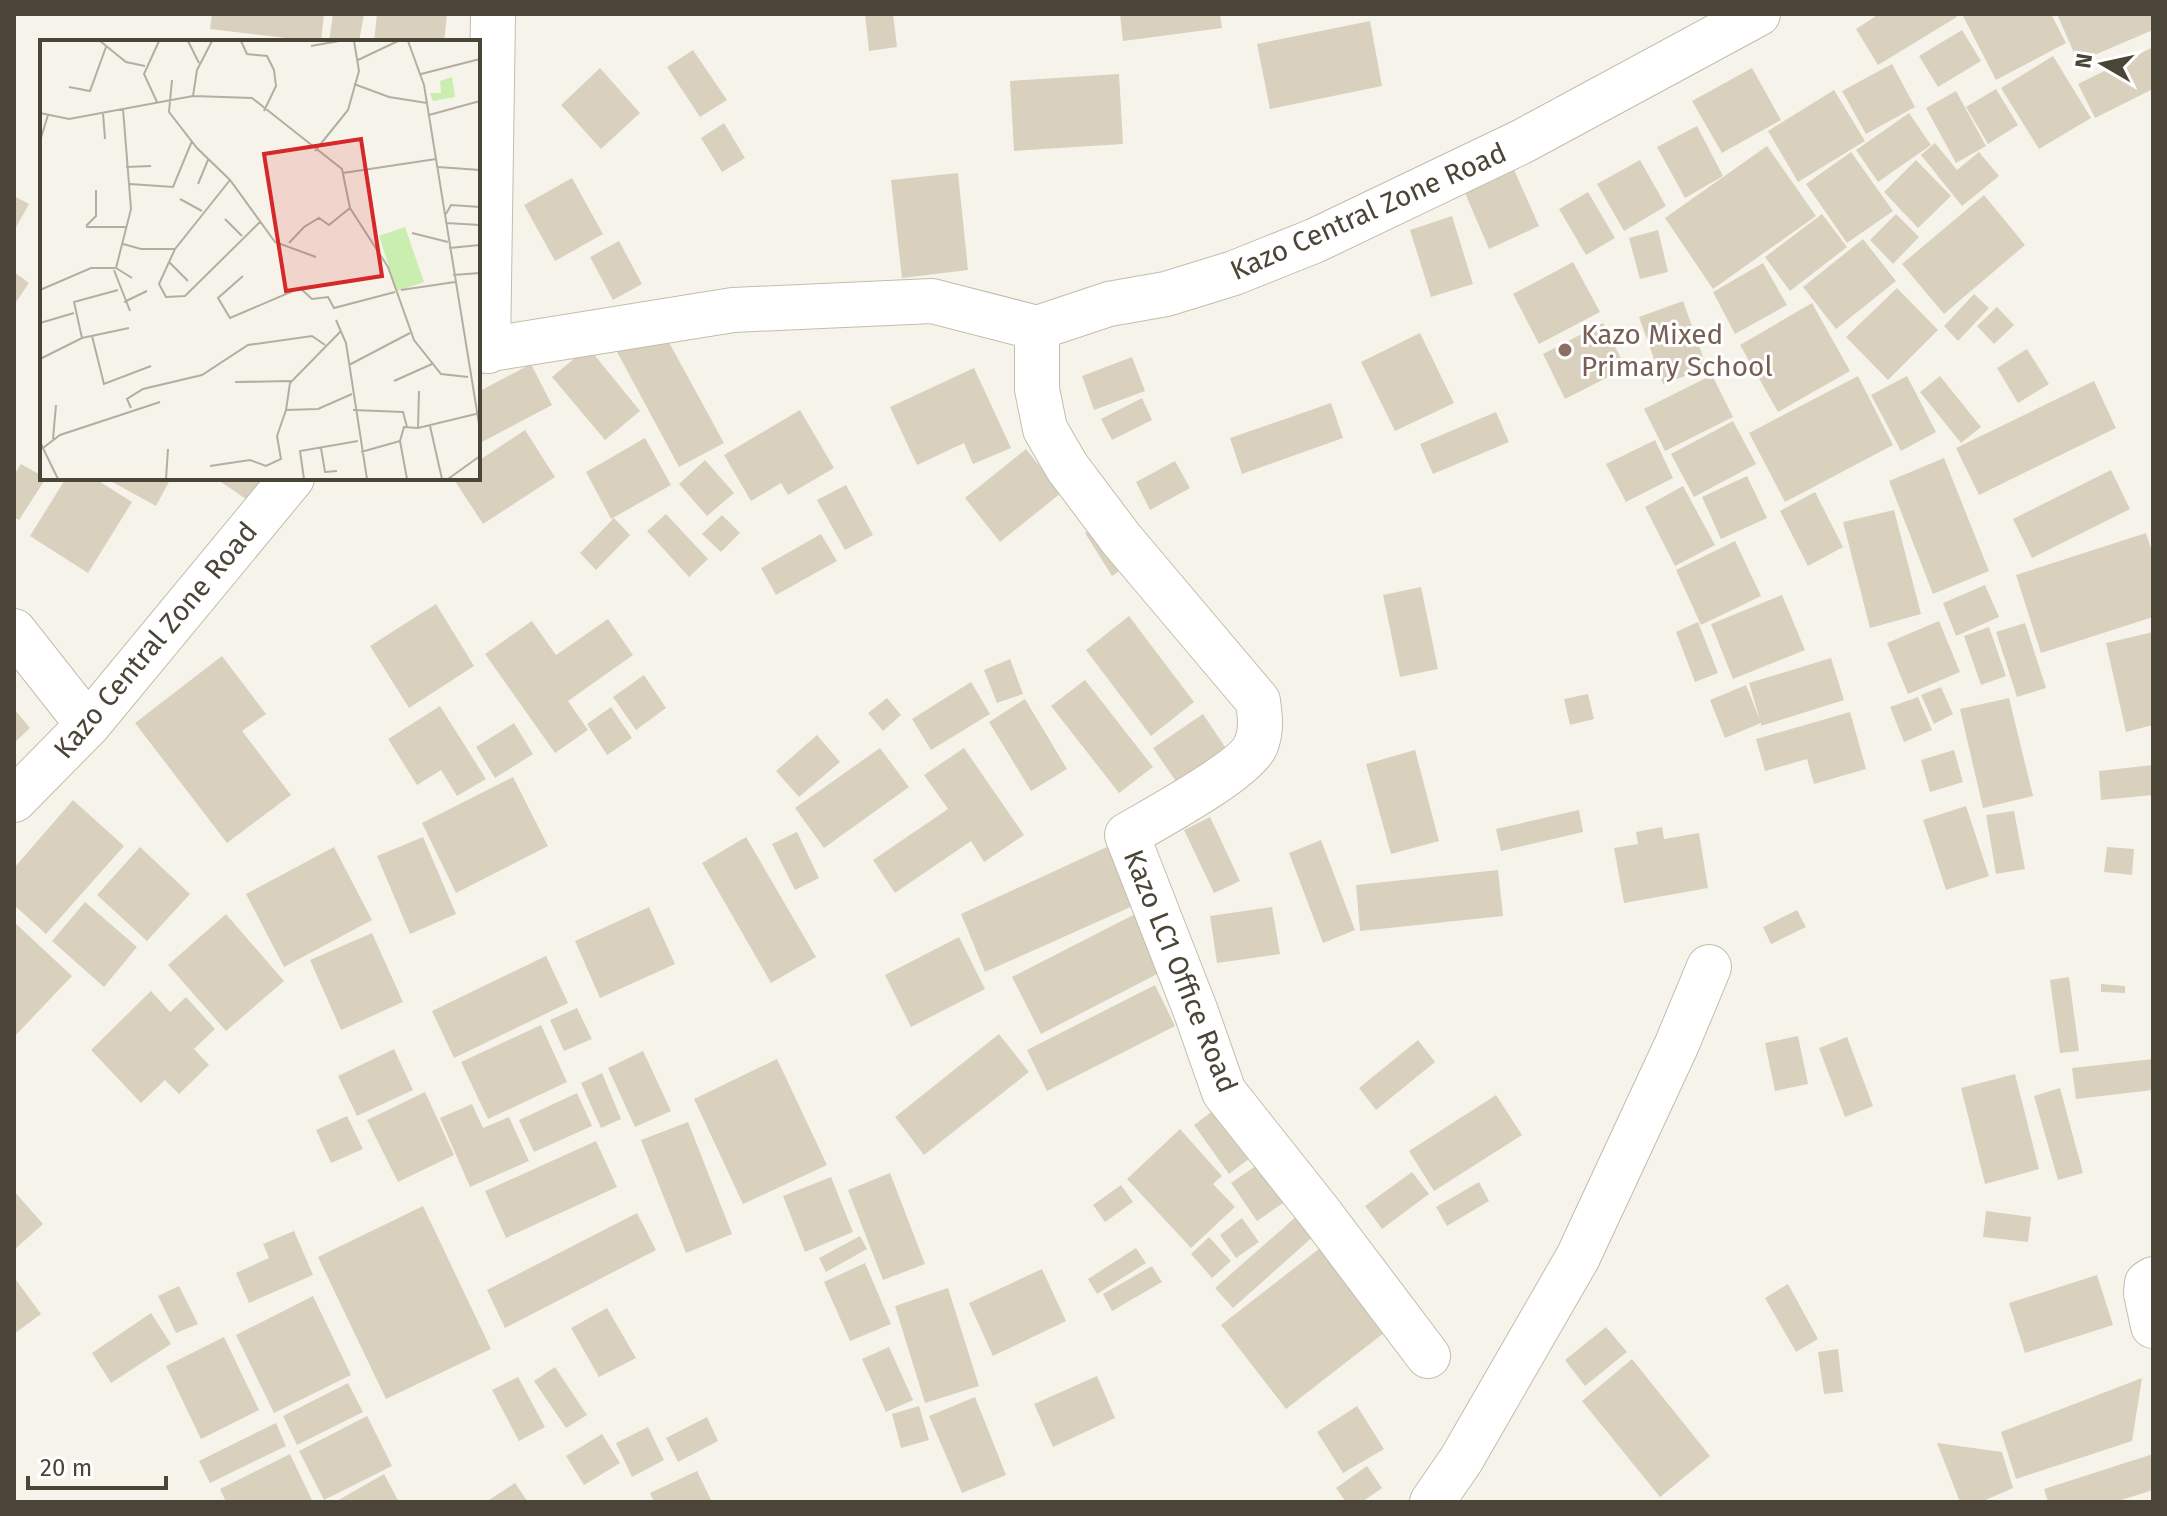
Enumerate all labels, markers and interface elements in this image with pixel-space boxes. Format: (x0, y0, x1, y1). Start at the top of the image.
north arrow (2063, 24, 2143, 104)
inset map (40, 40, 480, 480)
text: N (2069, 52, 2098, 70)
street label: Kazo Central Zone Road (1225, 136, 1511, 287)
place label: Kazo Mixed Primary School (1581, 318, 1773, 383)
marker: Kazo Mixed Primary School (1556, 341, 1574, 359)
street label: Kazo Central Zone Road (47, 515, 264, 765)
street label: Kazo LC1 Office Road (1117, 845, 1244, 1097)
scale bar (28, 1440, 166, 1490)
text: 20 m (40, 1454, 92, 1482)

